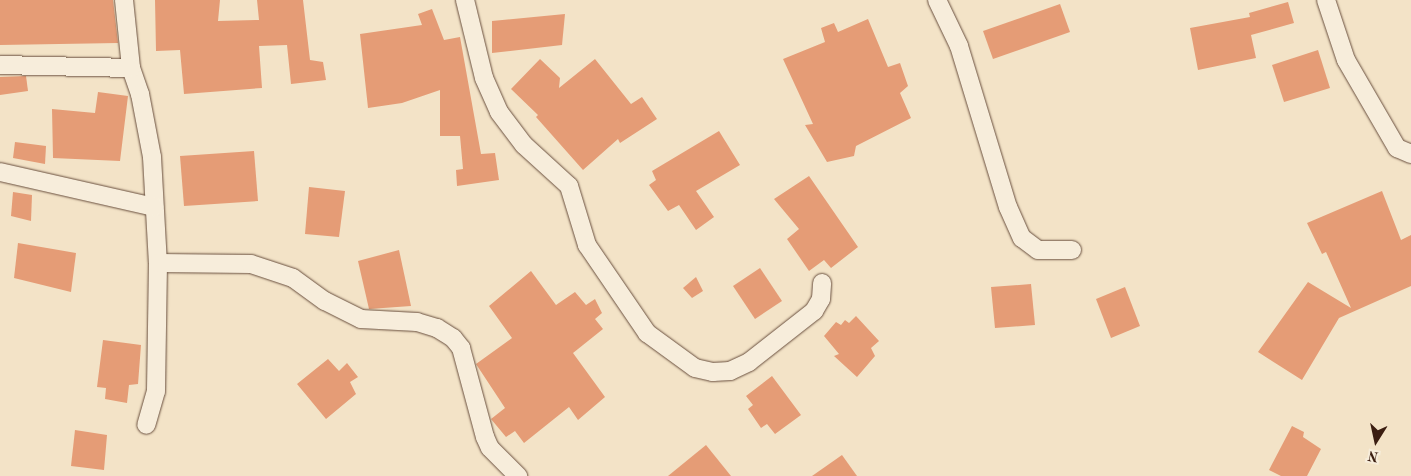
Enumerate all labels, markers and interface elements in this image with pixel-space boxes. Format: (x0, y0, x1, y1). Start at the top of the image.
north arrow (1351, 416, 1401, 466)
text: N (1367, 448, 1380, 464)

